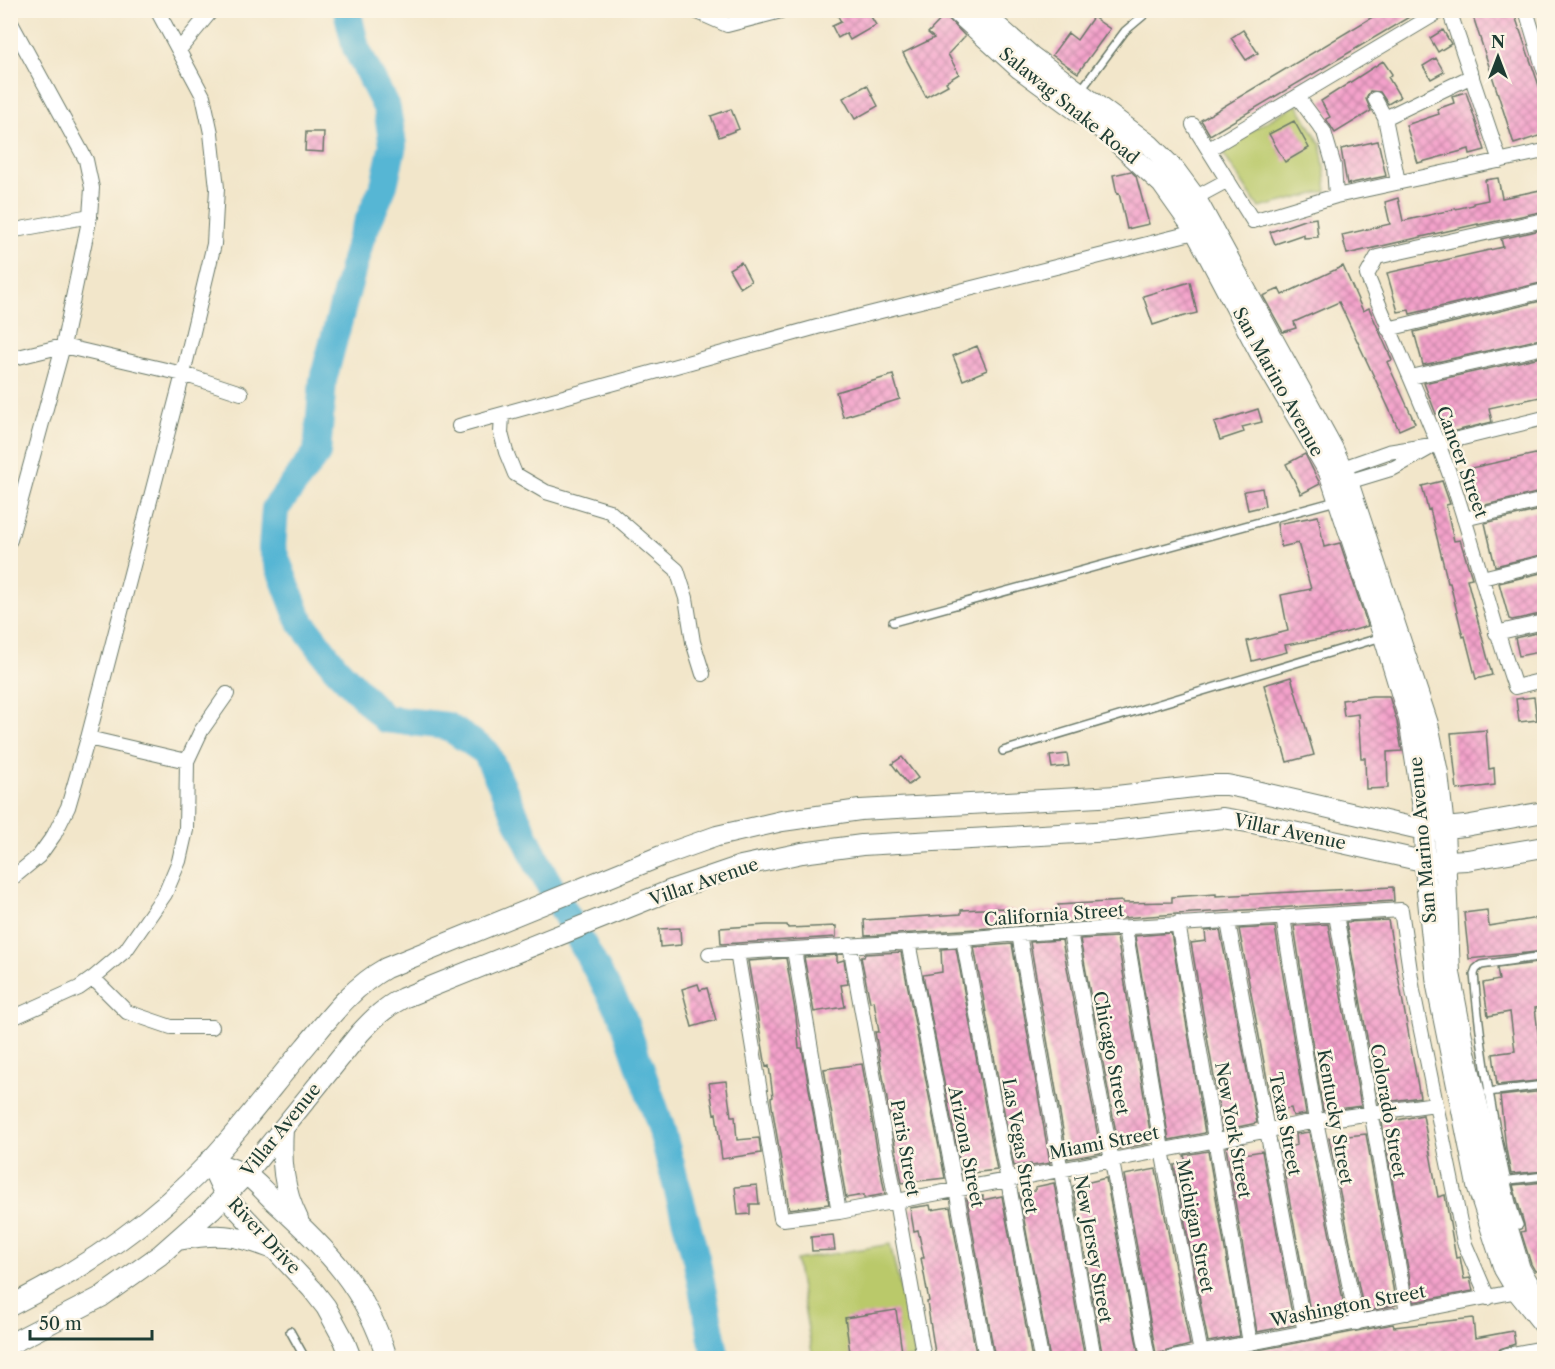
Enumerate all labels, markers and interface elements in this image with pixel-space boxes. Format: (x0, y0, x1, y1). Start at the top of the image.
north arrow (1468, 27, 1528, 87)
text: N (1491, 32, 1505, 52)
street label: Salawag Snake Road (995, 43, 1143, 169)
street label: San Marino Avenue (1228, 304, 1328, 460)
street label: Cancer Street (1432, 403, 1493, 521)
street label: San Marino Avenue (1405, 756, 1441, 924)
street label: Villar Avenue (1231, 809, 1348, 855)
street label: Villar Avenue (646, 853, 761, 911)
street label: California Street (983, 899, 1126, 931)
street label: Chicago Street (1088, 989, 1134, 1117)
street label: Colorado Street (1365, 1042, 1411, 1181)
street label: Kentucky Street (1312, 1048, 1358, 1187)
street label: New York Street (1210, 1060, 1256, 1200)
street label: Texas Street (1264, 1070, 1306, 1178)
street label: Las Vegas Street (997, 1076, 1043, 1216)
street label: Villar Avenue (236, 1079, 325, 1182)
street label: Arizona Street (943, 1084, 989, 1210)
street label: Paris Street (886, 1098, 924, 1199)
street label: Miami Street (1047, 1121, 1161, 1164)
street label: Michigan Street (1171, 1157, 1219, 1295)
street label: New Jersey Street (1069, 1173, 1117, 1325)
street label: River Drive (223, 1193, 305, 1279)
street label: Washington Street (1268, 1280, 1428, 1332)
scale bar (30, 1303, 152, 1341)
text: 50 m (39, 1313, 82, 1335)

